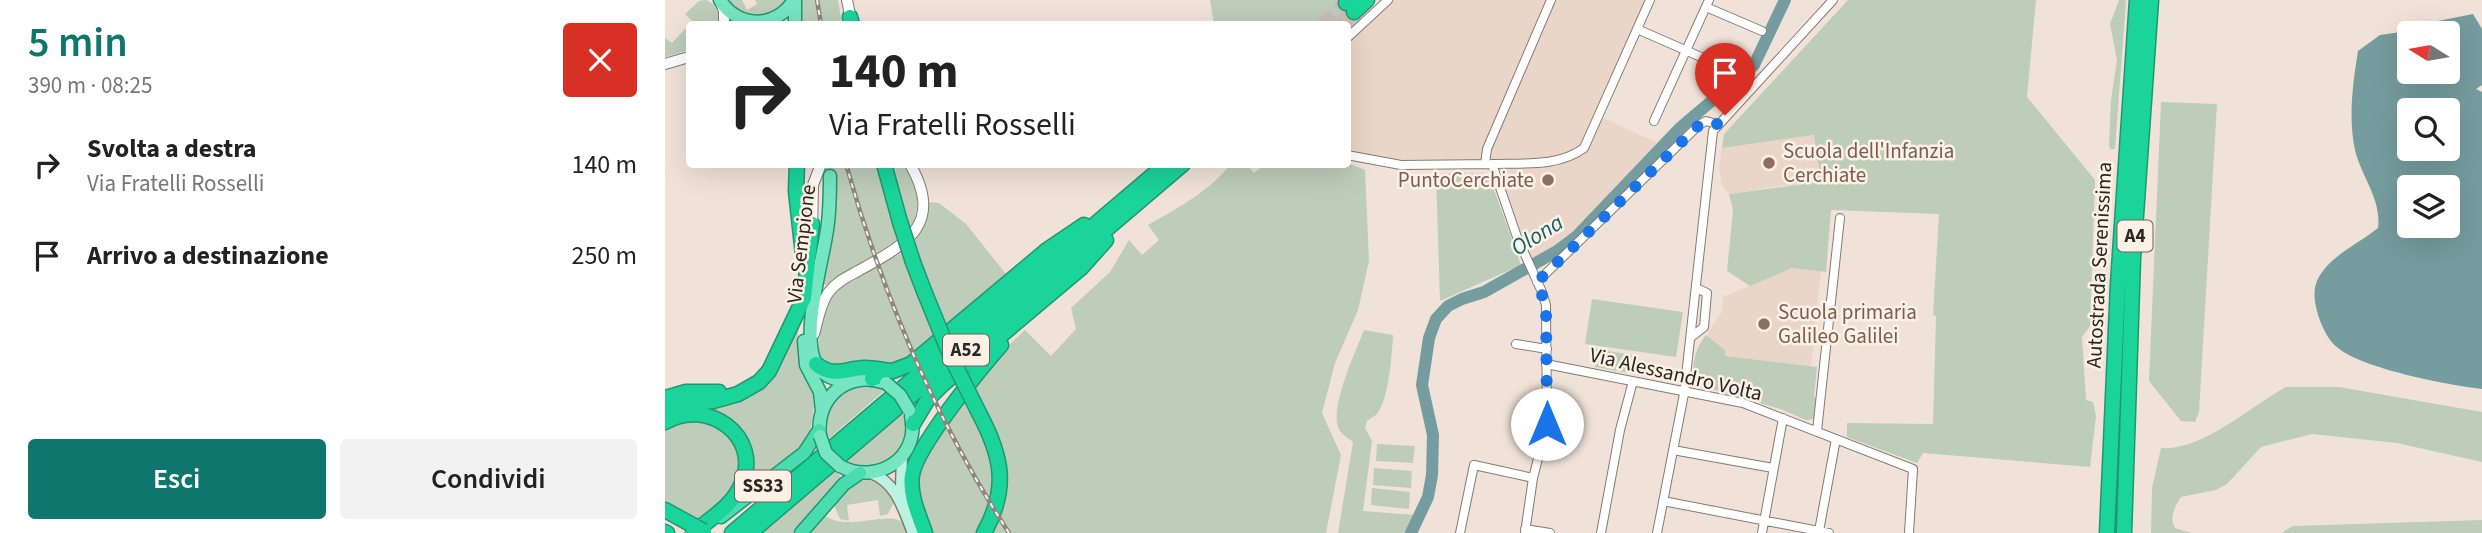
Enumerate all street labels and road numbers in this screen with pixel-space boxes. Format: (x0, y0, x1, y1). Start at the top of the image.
street label: Autostrada Serenissima (2079, 161, 2119, 369)
street label: Via Sempione (779, 183, 823, 305)
road number: A4 (2117, 220, 2153, 252)
road number: A52 (943, 334, 989, 366)
street label: Via Alessandro Volta (1587, 340, 1765, 408)
road number: SS33 (735, 471, 791, 502)

